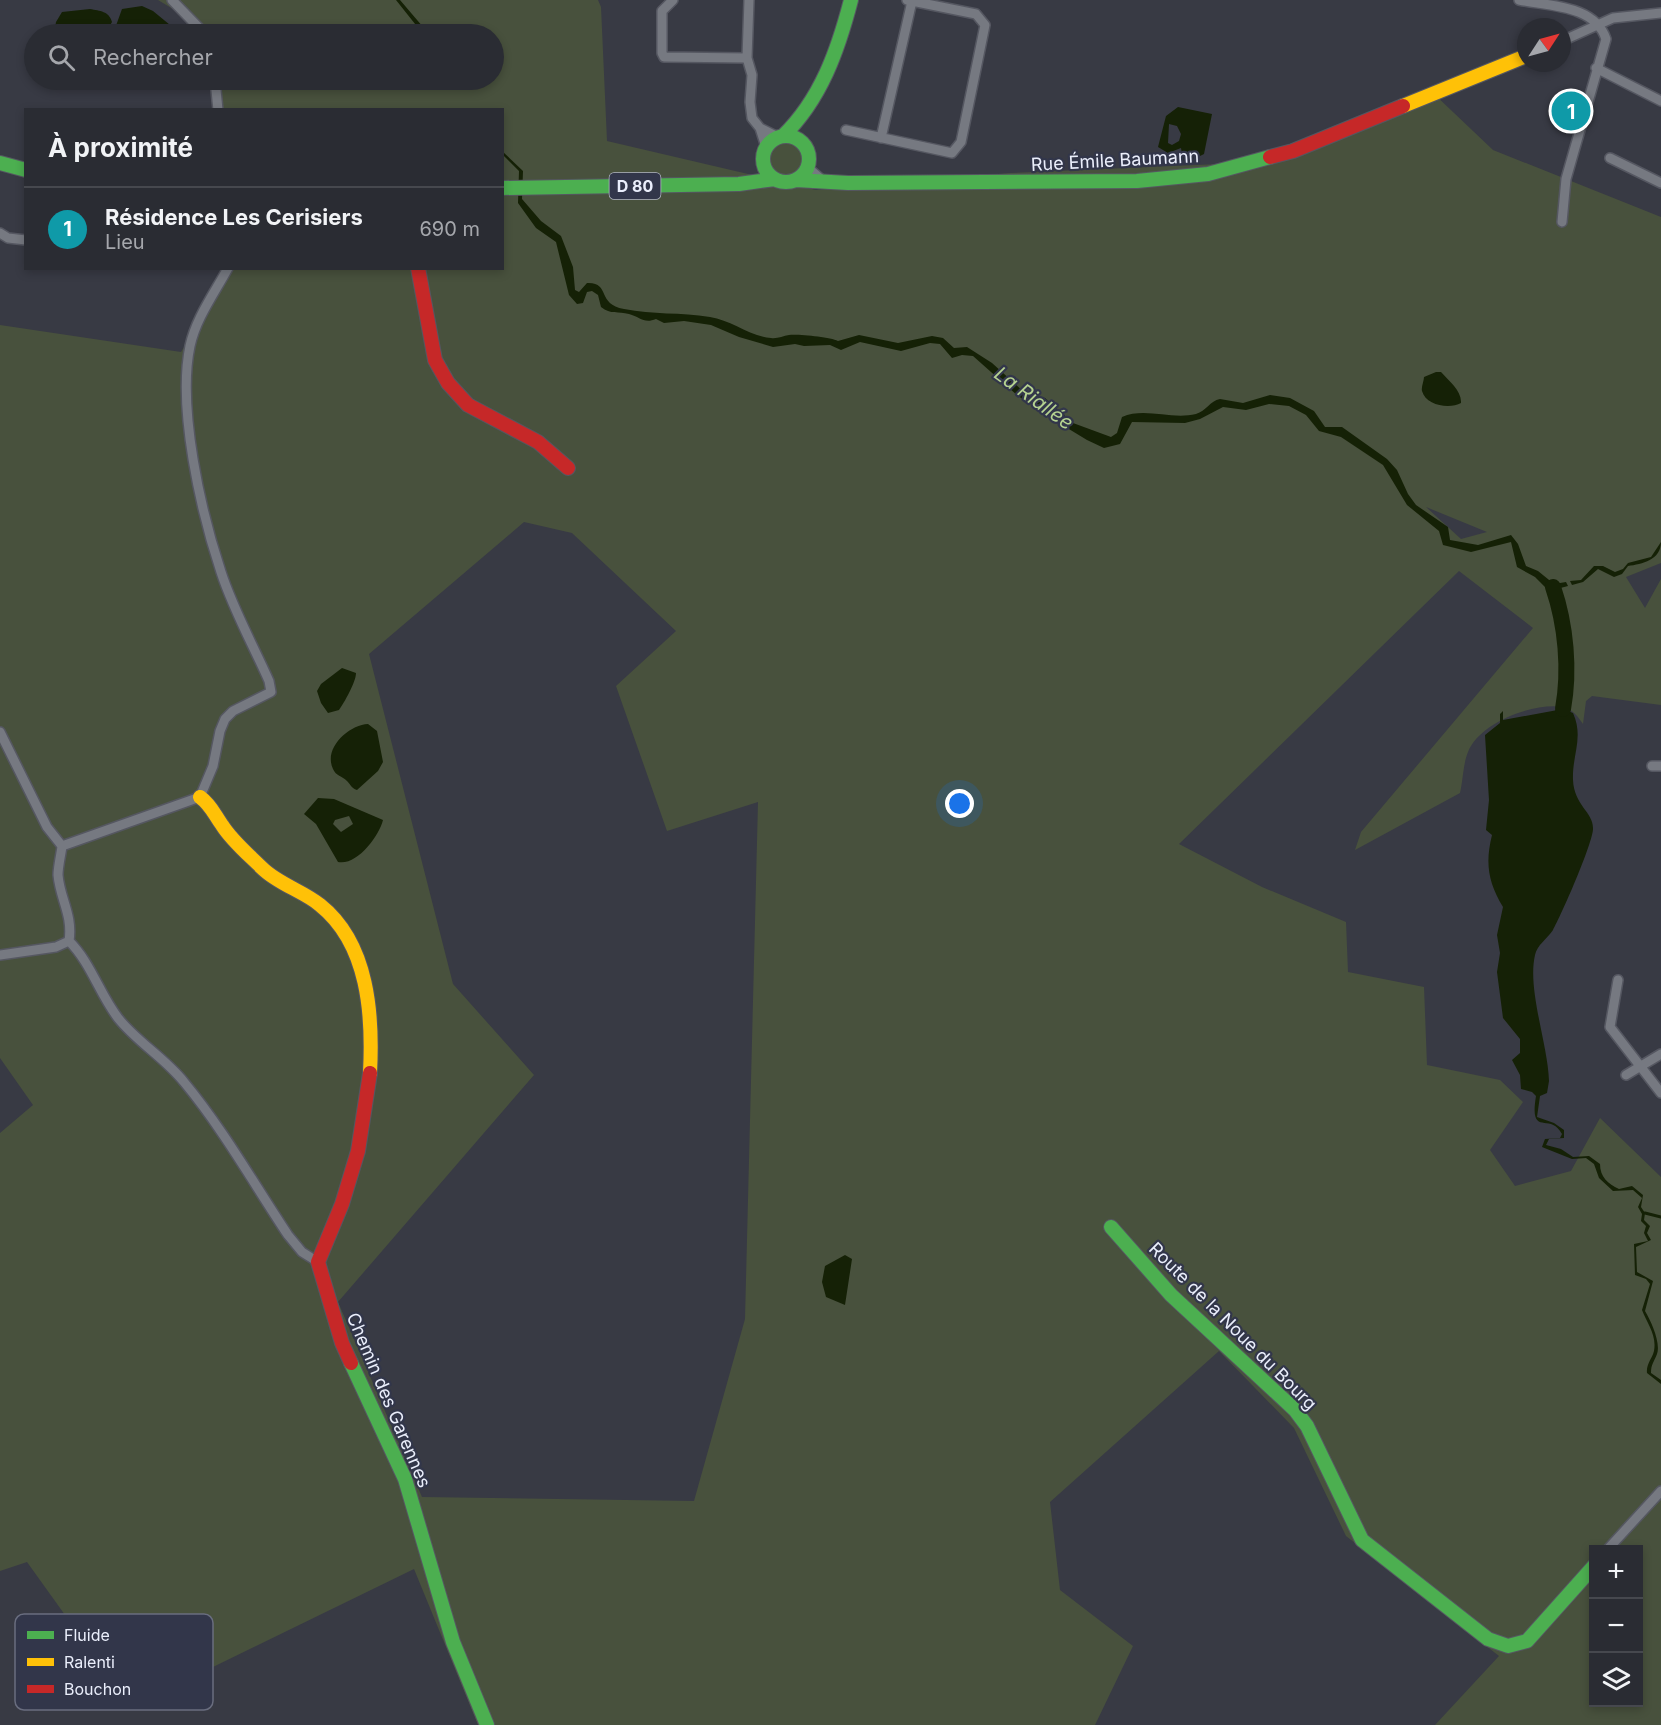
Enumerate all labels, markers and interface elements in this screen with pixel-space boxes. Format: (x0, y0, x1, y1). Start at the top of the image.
north arrow (1517, 18, 1571, 72)
search box (24, 24, 504, 90)
icon: search (45, 41, 78, 74)
text: Rechercher (93, 44, 213, 70)
pin: 1 (1552, 88, 1590, 134)
text: À proximité (48, 132, 193, 163)
street label: Rue Émile Baumann (1030, 144, 1200, 175)
road number: D 80 (610, 173, 660, 199)
text: Résidence Les Cerisiers (105, 204, 363, 230)
text: 1 (63, 217, 72, 241)
text: 690 m (419, 217, 480, 241)
text: Lieu (105, 230, 145, 254)
water label: La Riallée (990, 361, 1078, 435)
your location (945, 789, 974, 818)
street label: Route de la Noue du Bourg (1145, 1238, 1321, 1414)
street label: Chemin des Garennes (343, 1309, 435, 1491)
map controls (1589, 1545, 1643, 1707)
button: + (1589, 1545, 1643, 1599)
button: − (1589, 1599, 1643, 1653)
legend (15, 1614, 213, 1710)
text: Fluide (64, 1625, 110, 1645)
text: Ralenti (64, 1652, 115, 1672)
button: layers (1589, 1653, 1643, 1707)
text: Bouchon (64, 1679, 131, 1699)

